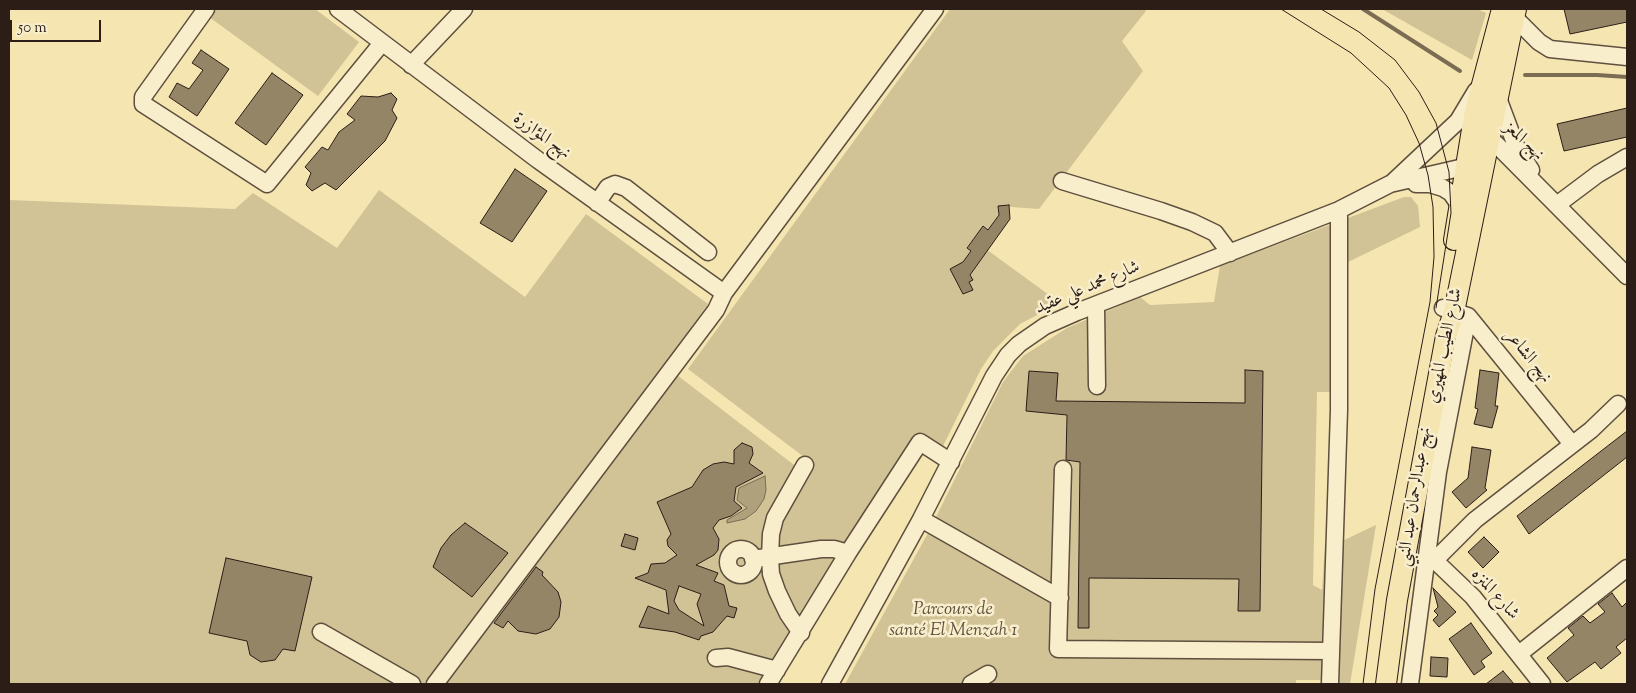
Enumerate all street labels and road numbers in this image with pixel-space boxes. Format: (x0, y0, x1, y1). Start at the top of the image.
street label: نهج المؤازرة (508, 109, 574, 165)
street label: نهج المعز (1498, 118, 1548, 166)
street label: شارع محمد علي عقيد (1032, 257, 1144, 321)
street label: شارع الطيب المهيري (1423, 286, 1469, 406)
street label: نهج الشاعر (1499, 326, 1555, 388)
street label: نهج عبدالرحمان عبد النبي (1394, 426, 1438, 568)
street label: شارع المنزه (1465, 565, 1523, 625)

